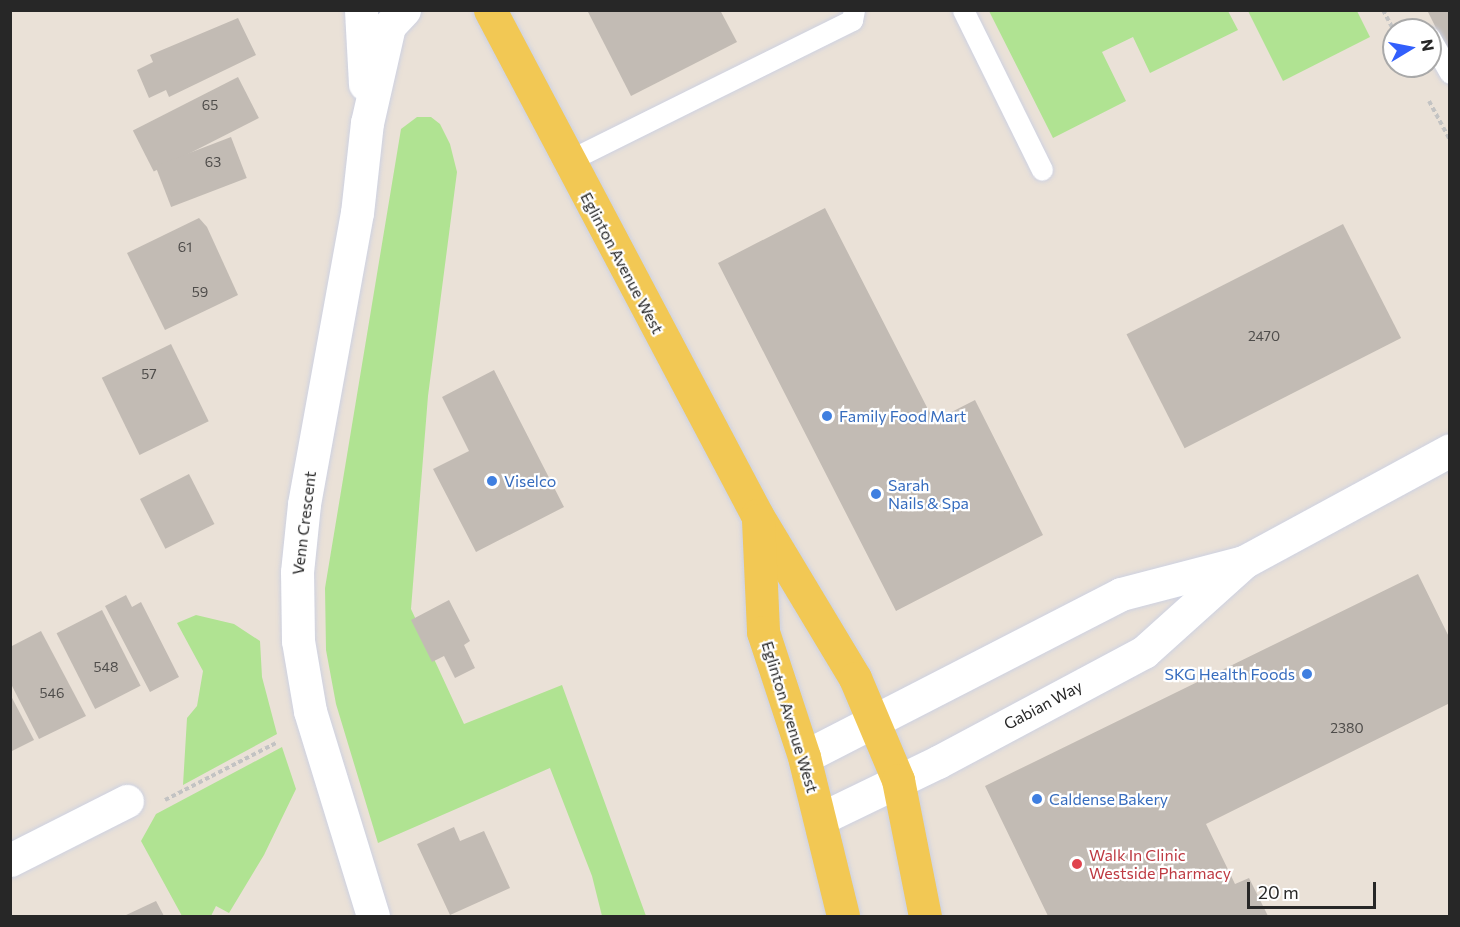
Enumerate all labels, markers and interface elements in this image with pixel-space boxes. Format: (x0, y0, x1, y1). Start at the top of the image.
north arrow (1382, 18, 1442, 78)
text: N (1418, 38, 1439, 53)
house number: 65 (202, 97, 218, 113)
house number: 63 (205, 154, 221, 170)
street label: Eglinton Avenue West (577, 189, 667, 337)
house number: 61 (178, 239, 192, 255)
house number: 59 (192, 284, 208, 300)
house number: 2470 (1248, 328, 1280, 344)
house number: 57 (141, 366, 157, 382)
place label: Family Food Mart (839, 406, 966, 426)
marker: Family Food Mart (820, 409, 834, 423)
street label: Venn Crescent (288, 470, 320, 576)
place label: Viselco (504, 471, 556, 491)
marker: Viselco (485, 474, 499, 488)
place label: Sarah Nails & Spa (888, 475, 969, 513)
marker: Sarah Nails & Spa (869, 487, 883, 501)
street label: Eglinton Avenue West (758, 639, 822, 795)
house number: 548 (94, 659, 118, 675)
place label: SKG Health Foods (1165, 664, 1295, 684)
marker: SKG Health Foods (1300, 667, 1314, 681)
street label: Gabian Way (1000, 676, 1086, 734)
house number: 546 (40, 685, 64, 701)
house number: 2380 (1330, 720, 1364, 736)
place label: Caldense Bakery (1049, 789, 1168, 809)
marker: Caldense Bakery (1030, 792, 1044, 806)
place label: Walk In Clinic Westside Pharmacy (1089, 845, 1231, 883)
marker: Walk In Clinic Westside Pharmacy (1070, 857, 1084, 871)
scale bar (1250, 870, 1379, 908)
text: 20 m (1258, 881, 1299, 903)

